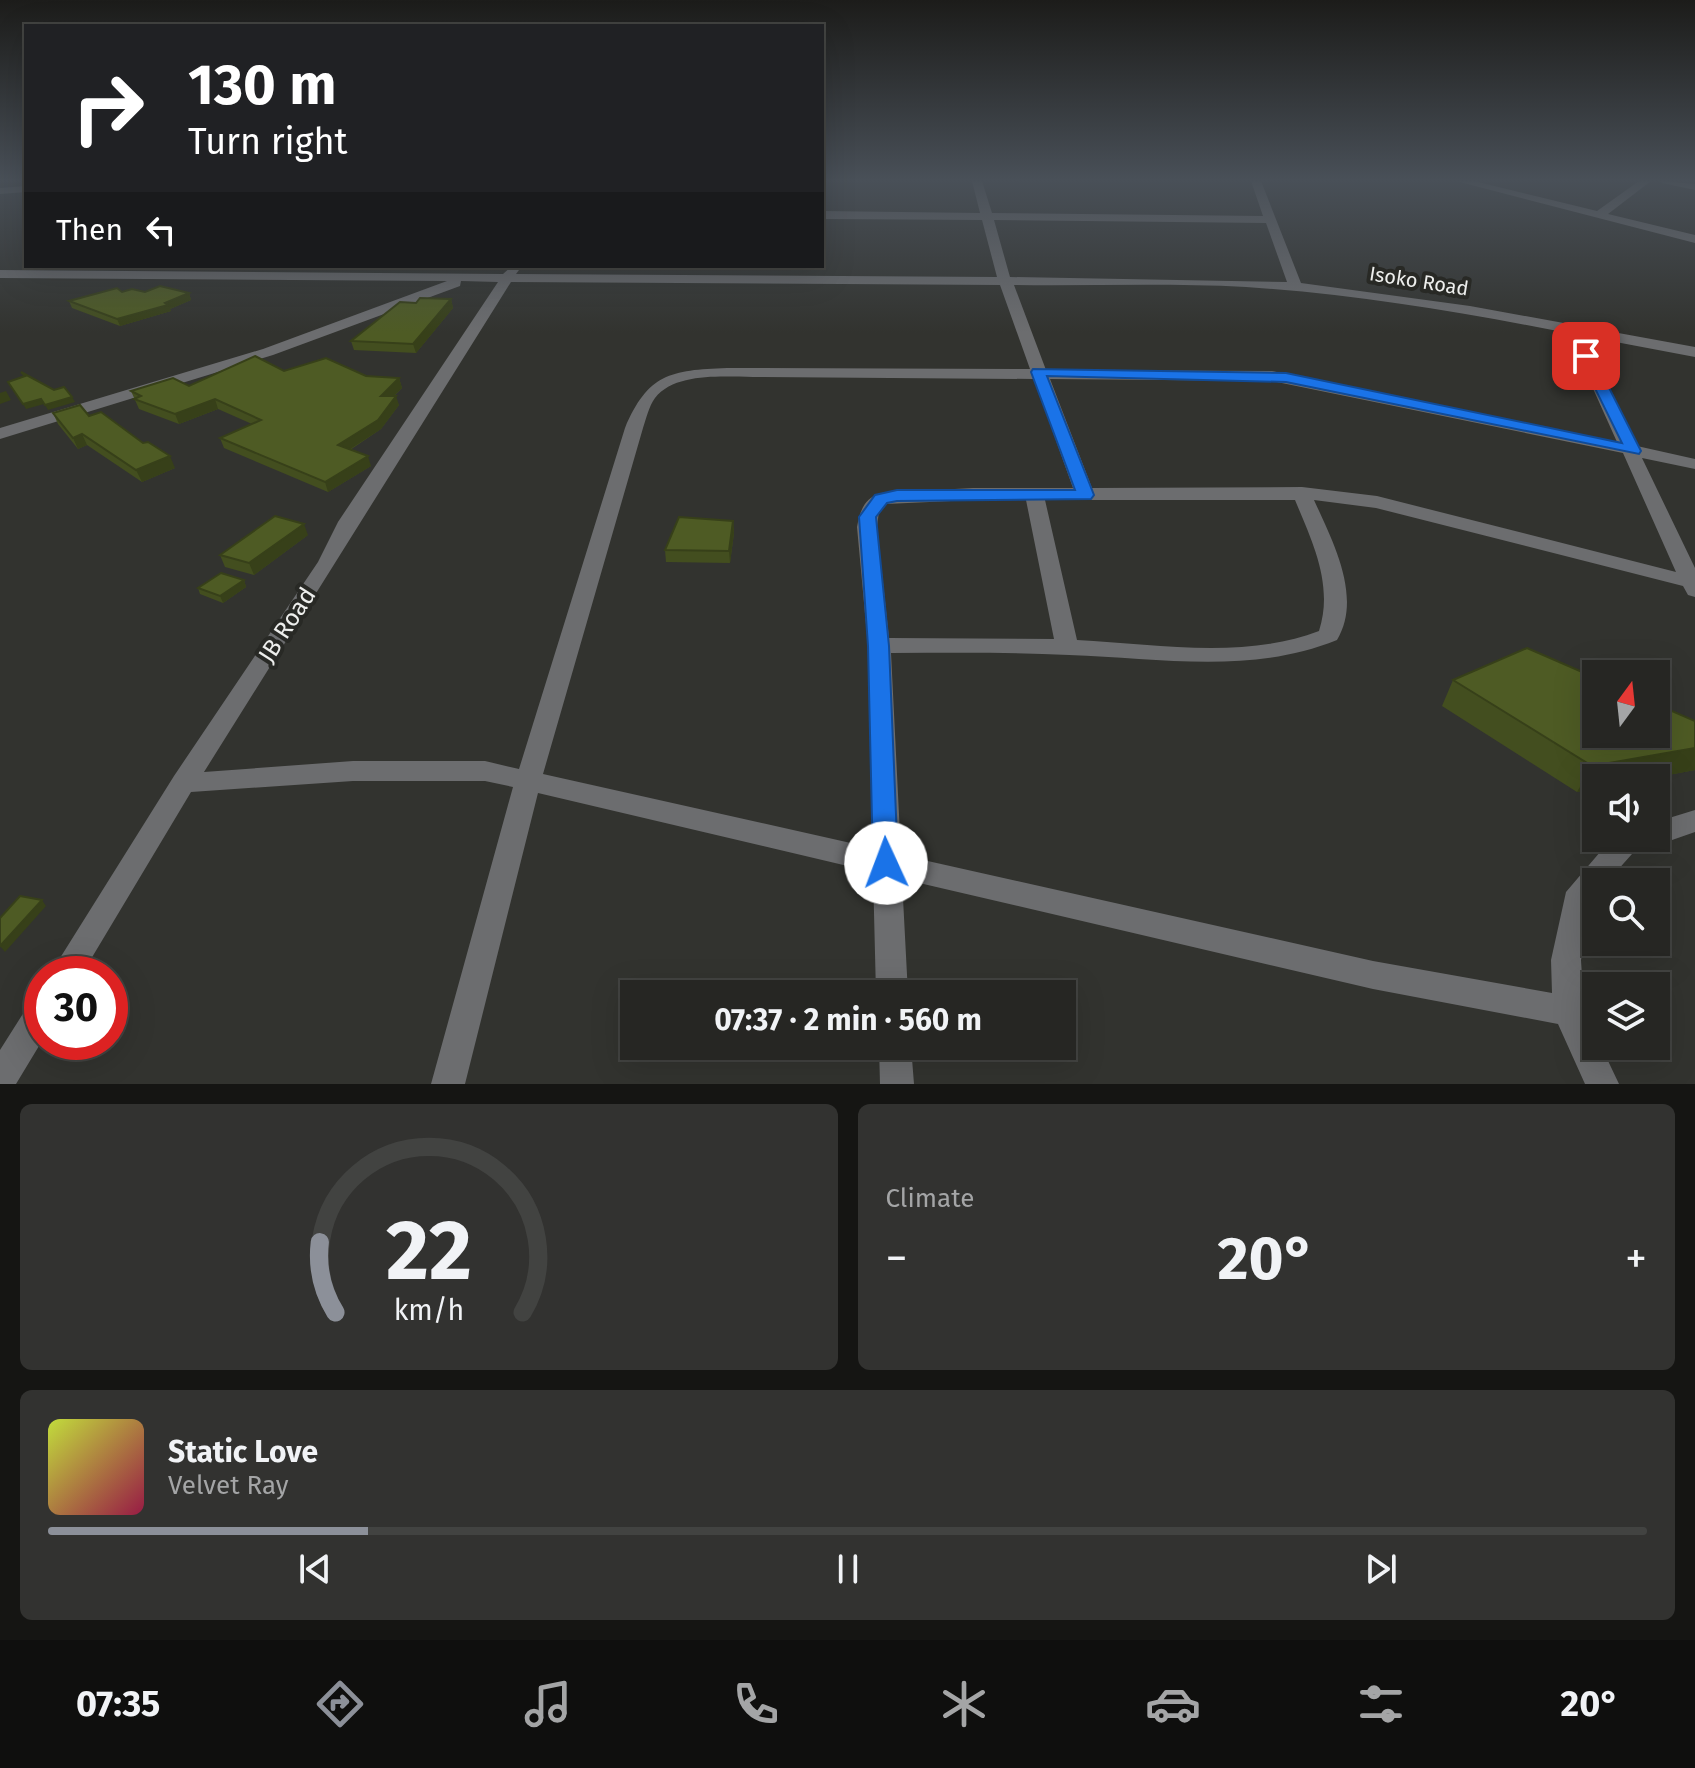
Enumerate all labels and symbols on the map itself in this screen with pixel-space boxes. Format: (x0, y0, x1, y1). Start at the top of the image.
street label: Isoko Road (1368, 261, 1470, 301)
pin (1552, 322, 1620, 390)
street label: JB Road (252, 582, 322, 668)
north arrow (1582, 660, 1670, 748)
position arrow (844, 821, 928, 905)
speed limit sign: 30 (24, 956, 128, 1060)

